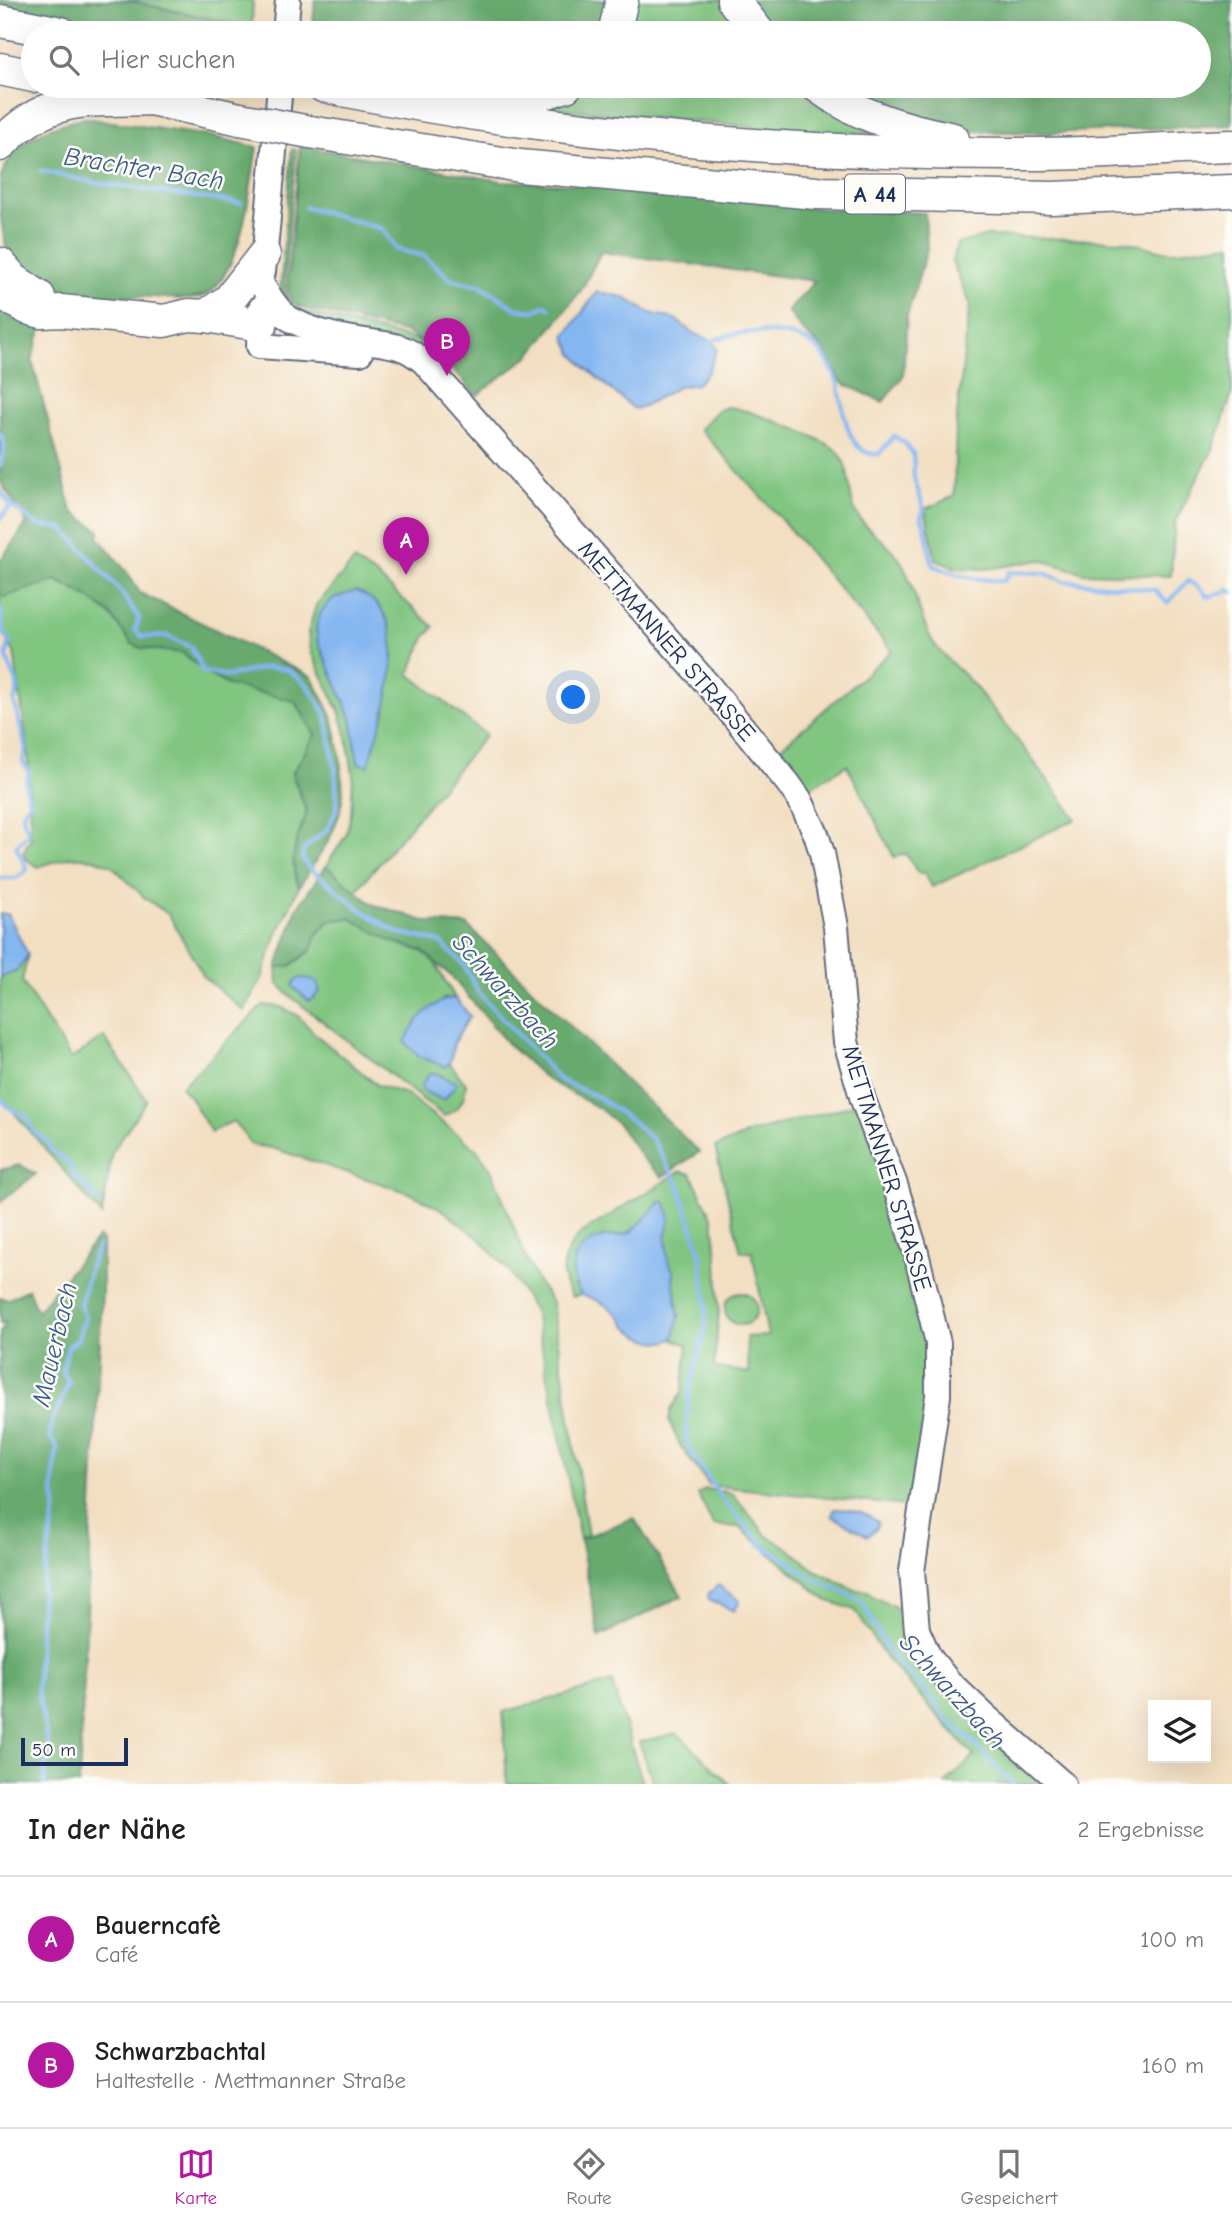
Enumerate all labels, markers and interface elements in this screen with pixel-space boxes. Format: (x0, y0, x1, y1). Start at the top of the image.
search box (21, 21, 1211, 98)
icon: search (45, 41, 83, 79)
text: Hier suchen (101, 45, 236, 75)
water label: Brachter Bach (62, 142, 226, 196)
road number: A 44 (845, 174, 905, 214)
pin: B (424, 318, 470, 376)
pin: A (383, 517, 429, 575)
street label: METTMANNER STRASSE (572, 535, 762, 747)
your location (556, 680, 590, 714)
water label: Schwarzbach (446, 928, 565, 1055)
street label: METTMANNER STRASSE (836, 1041, 938, 1295)
water label: Mauerbach (26, 1279, 84, 1410)
water label: Schwarzbach (893, 1628, 1012, 1755)
map controls (1148, 1700, 1211, 1763)
button: layers (1148, 1700, 1211, 1763)
scale bar (21, 1735, 128, 1767)
text: 50 m (32, 1739, 76, 1761)
text: In der Nähe (28, 1812, 186, 1847)
text: 2 Ergebnisse (1077, 1816, 1204, 1843)
text: Bauerncafè (95, 1911, 221, 1941)
text: A (45, 1926, 57, 1953)
text: 100 m (1140, 1926, 1204, 1953)
text: Café (95, 1941, 138, 1968)
text: Schwarzbachtal (95, 2037, 266, 2067)
text: B (44, 2052, 58, 2079)
text: 160 m (1142, 2052, 1204, 2079)
text: Haltestelle · Mettmanner Straße (95, 2067, 406, 2094)
tab: Karte (175, 2145, 217, 2209)
tab: Route (566, 2145, 611, 2209)
tab: Gespeichert (961, 2145, 1057, 2209)

